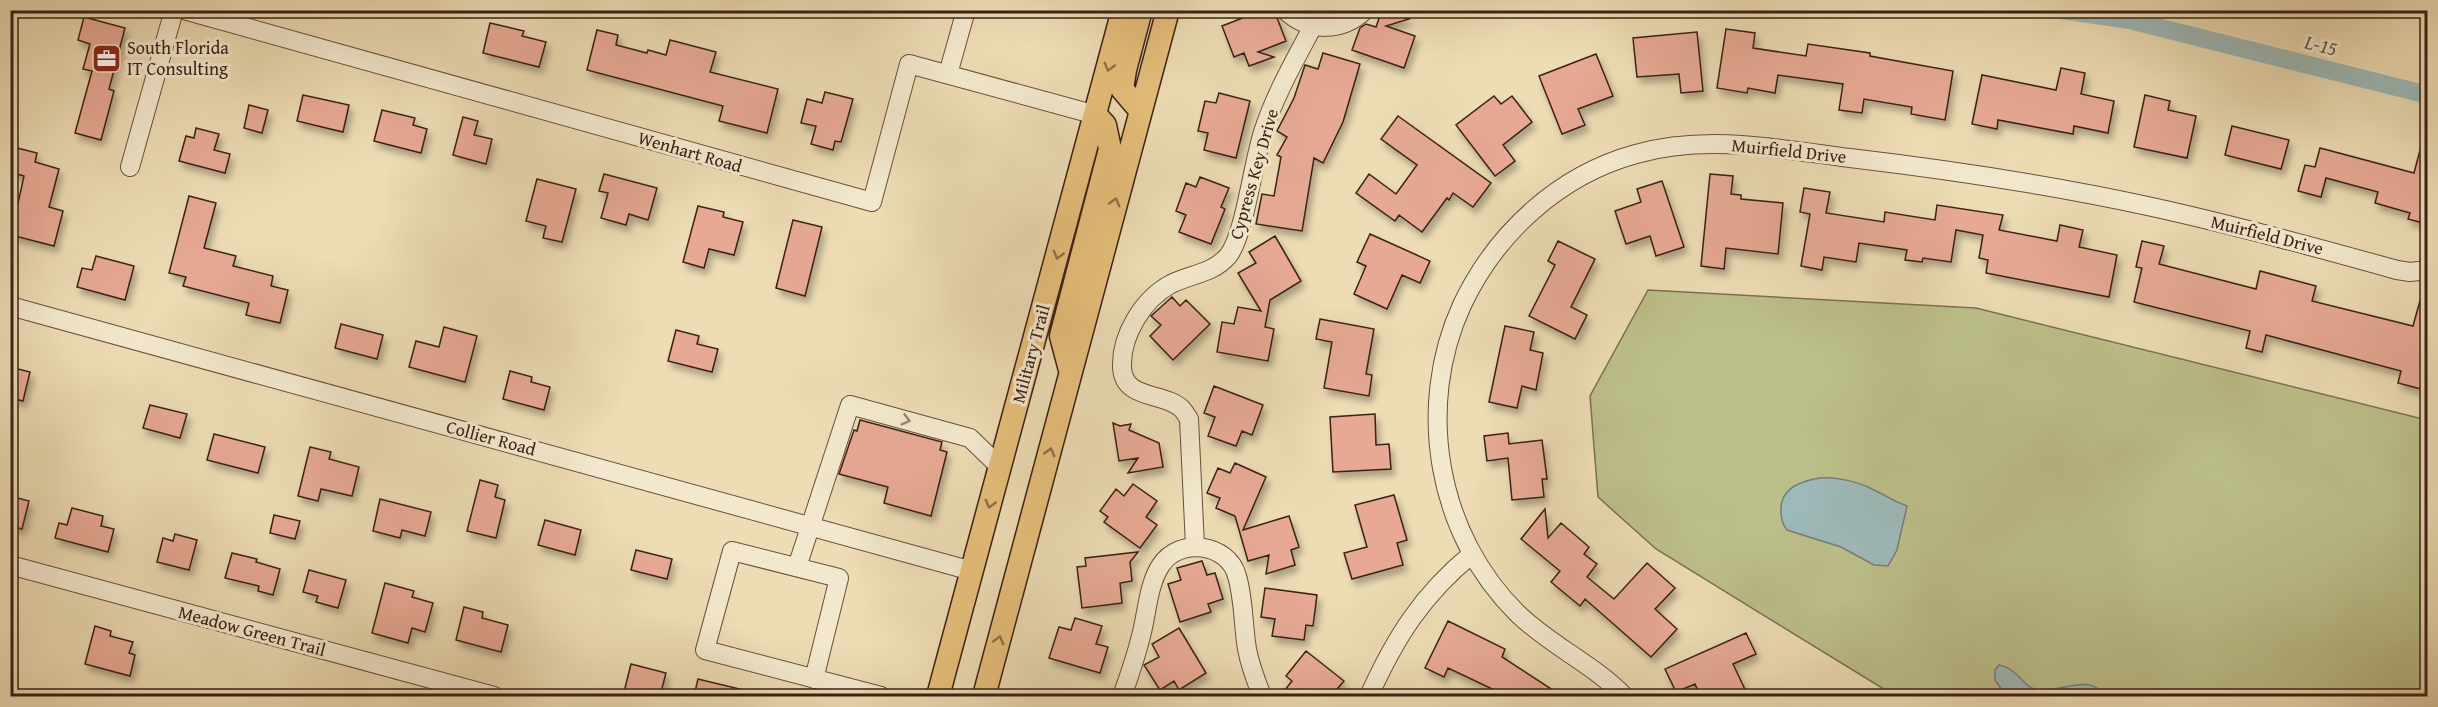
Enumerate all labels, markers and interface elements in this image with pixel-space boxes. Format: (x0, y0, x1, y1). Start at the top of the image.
water label: L-15 (2301, 26, 2341, 63)
place label: South Florida IT Consulting (127, 34, 229, 82)
office icon: South Florida IT Consulting (90, 42, 122, 74)
one-way arrow (1103, 62, 1116, 72)
street label: Cypress Key Drive (1222, 105, 1285, 242)
street label: Wenhart Road (635, 124, 746, 179)
street label: Muirfield Drive (1730, 131, 1848, 170)
one-way arrow (1108, 197, 1120, 208)
street label: Muirfield Drive (2208, 207, 2326, 262)
one-way arrow (1053, 249, 1065, 260)
street label: Military Trail (1004, 302, 1057, 406)
street label: Collier Road (443, 413, 539, 463)
one-way arrow (901, 413, 911, 426)
one-way arrow (1042, 447, 1055, 457)
one-way arrow (985, 498, 997, 509)
street label: Meadow Green Trail (175, 598, 329, 663)
one-way arrow (992, 635, 1005, 645)

